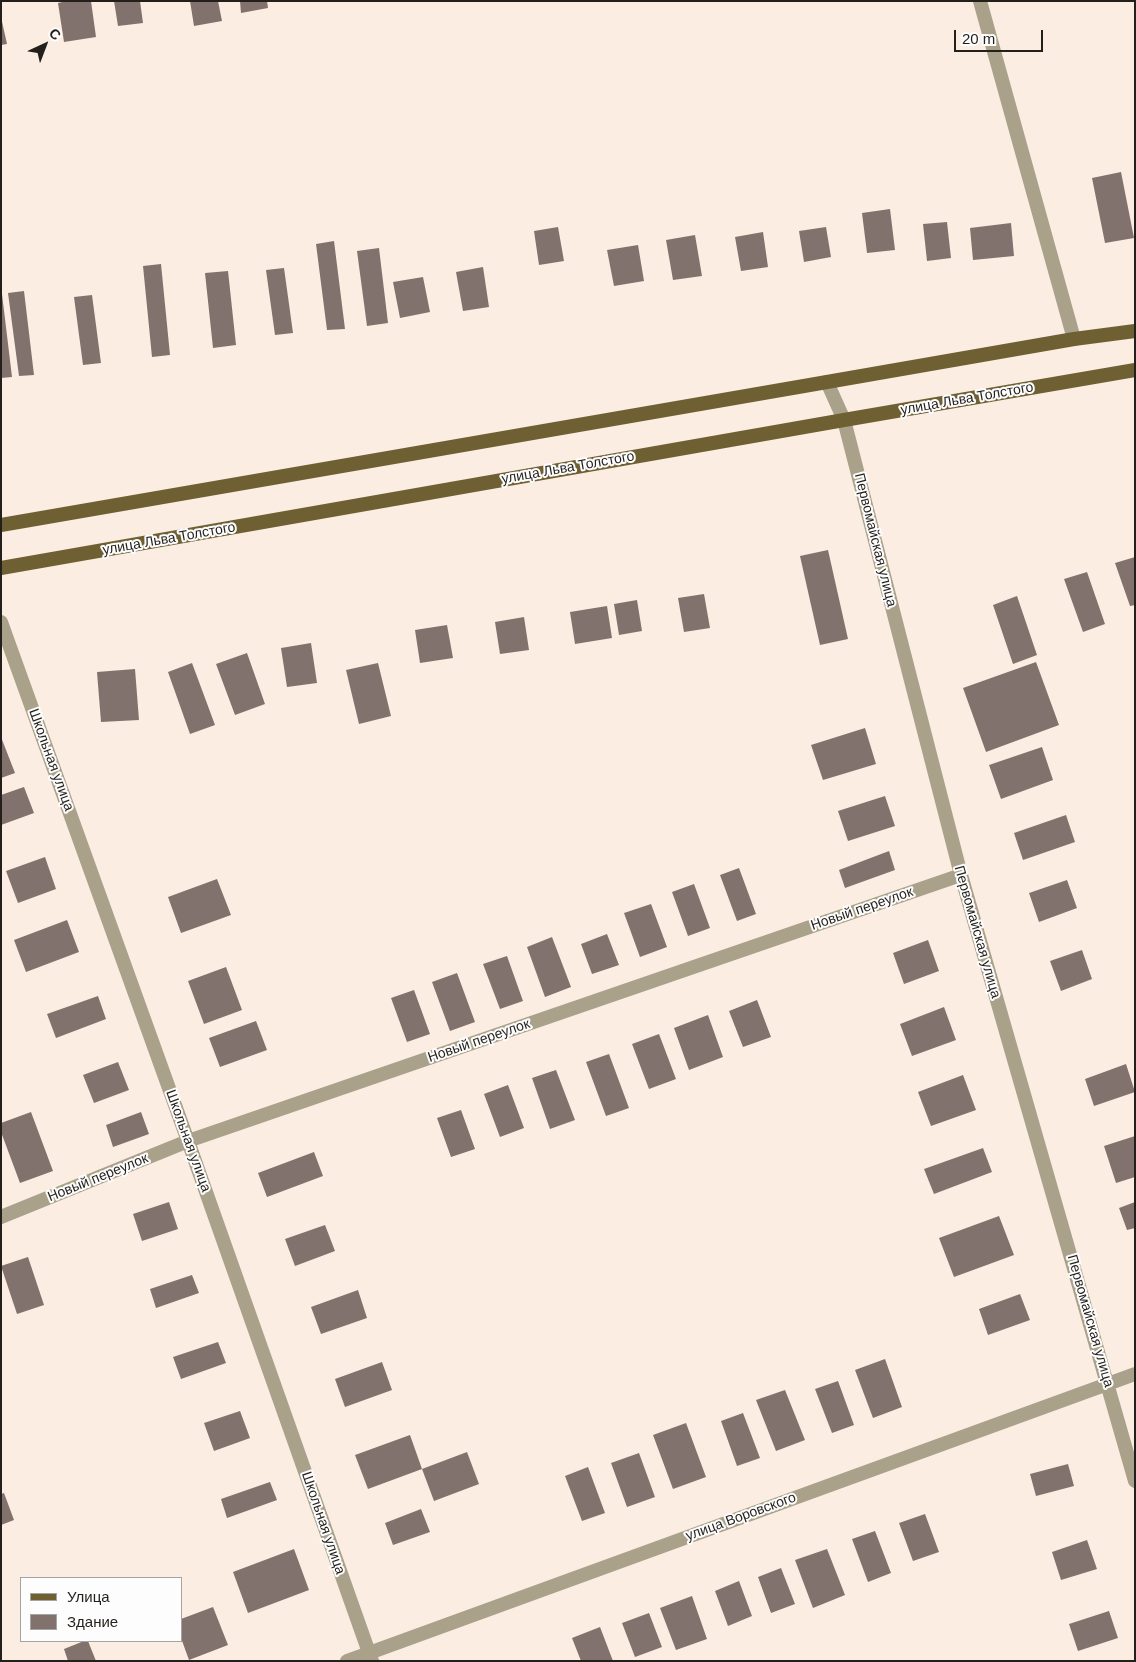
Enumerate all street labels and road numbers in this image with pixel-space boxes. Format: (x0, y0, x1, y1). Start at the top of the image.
street label: улица Льва Толстого (899, 379, 1035, 419)
street label: улица Льва Толстого (500, 448, 636, 488)
street label: Первомайская улица (850, 471, 900, 609)
street label: улица Льва Толстого (101, 519, 237, 559)
street label: Школьная улица (25, 707, 77, 813)
street label: Первомайская улица (950, 864, 1004, 1000)
street label: Новый переулок (809, 884, 915, 934)
street label: Новый переулок (426, 1016, 532, 1066)
street label: Школьная улица (162, 1088, 214, 1194)
street label: Новый переулок (45, 1150, 151, 1206)
street label: Первомайская улица (1063, 1253, 1117, 1389)
street label: Школьная улица (298, 1469, 348, 1577)
street label: улица Воровского (684, 1489, 798, 1545)

